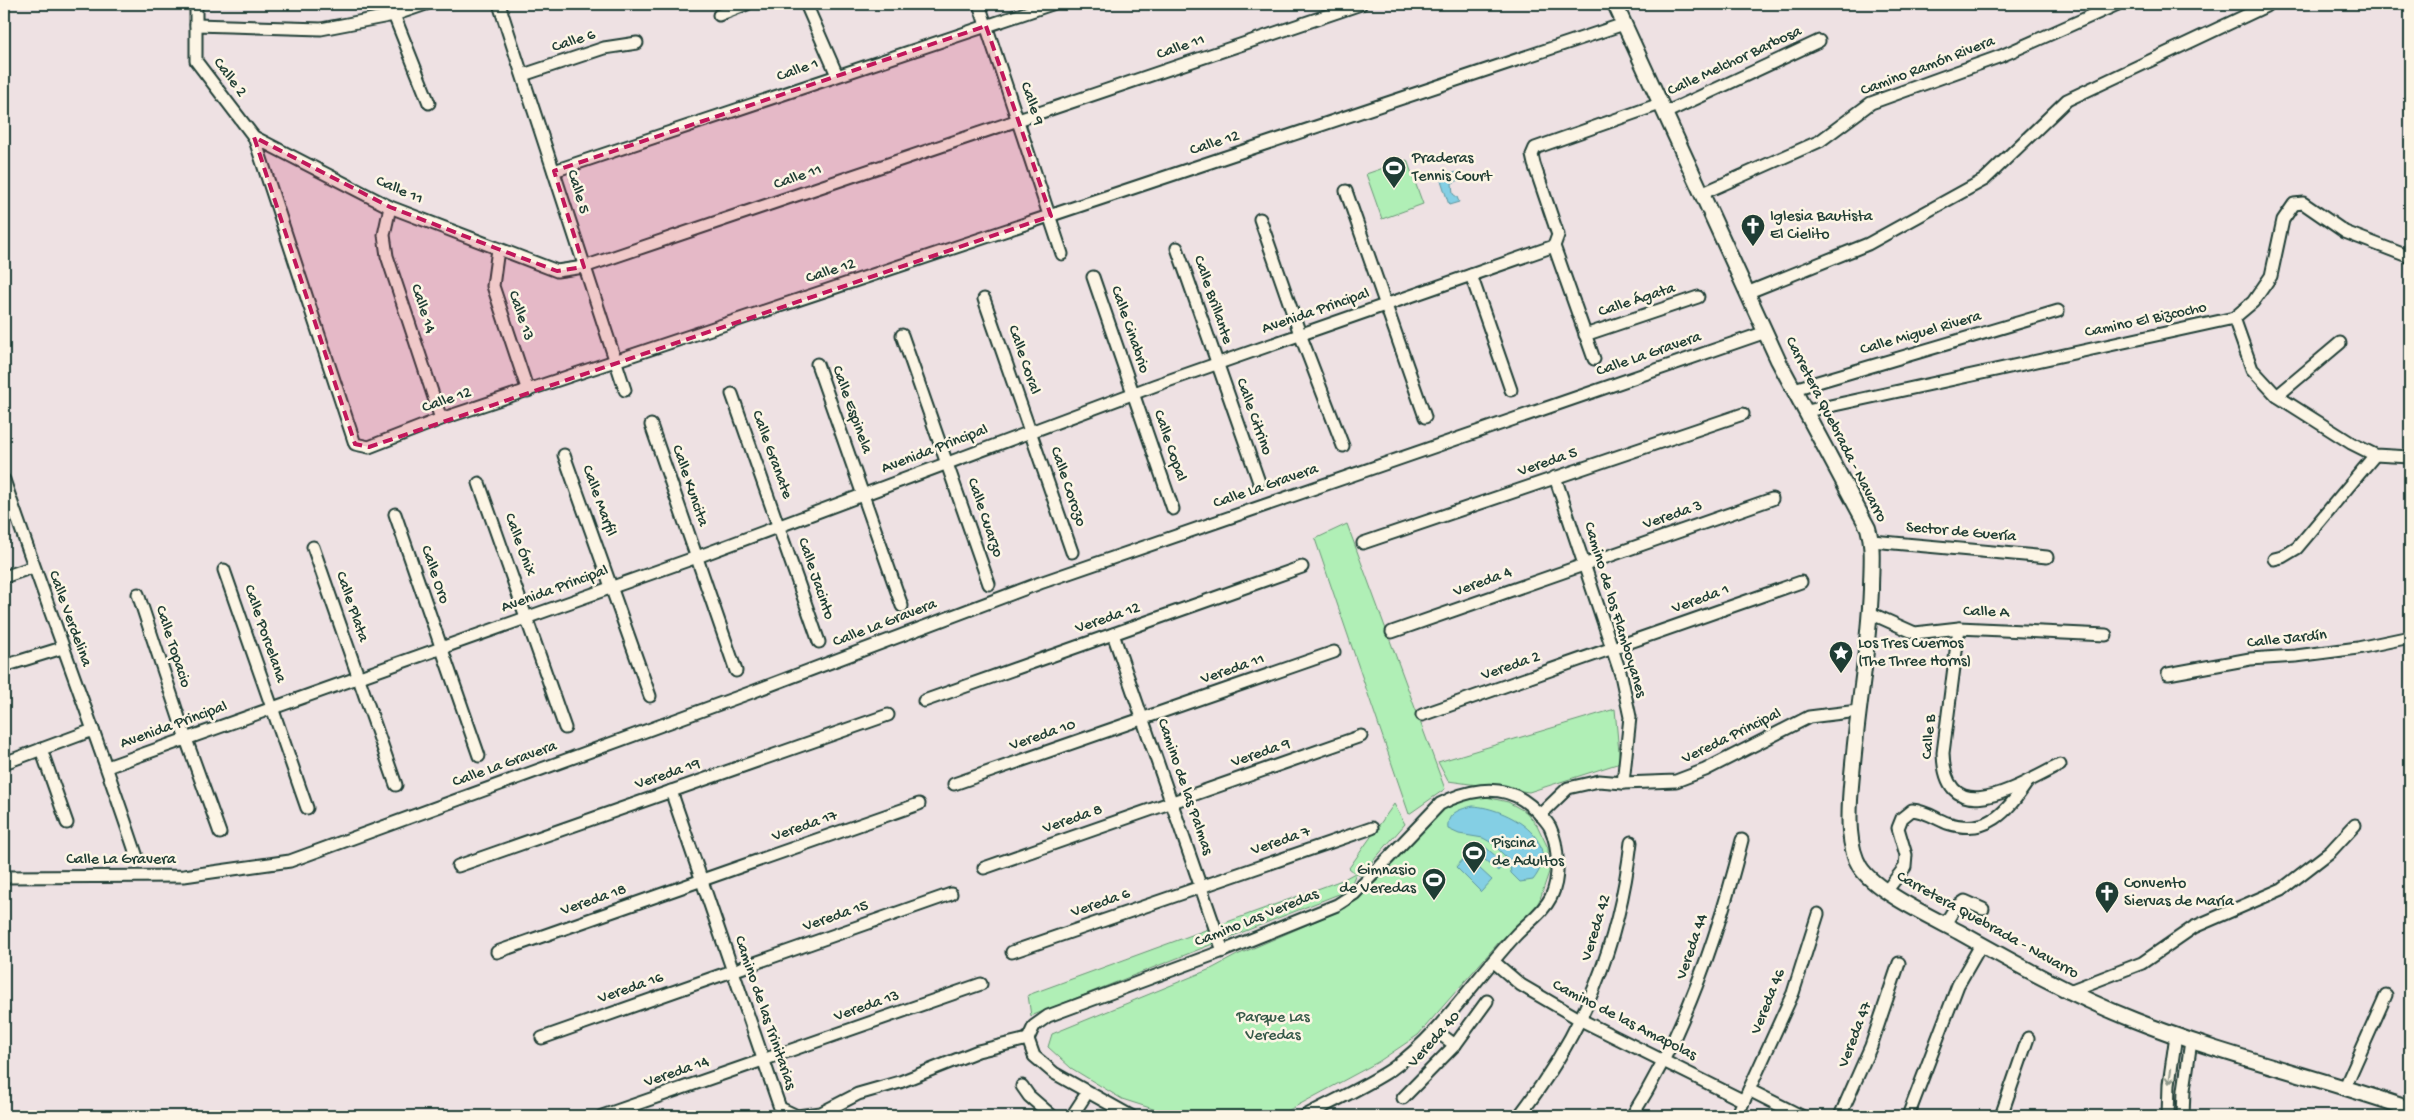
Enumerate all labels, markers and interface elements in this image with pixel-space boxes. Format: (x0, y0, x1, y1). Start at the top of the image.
street label: Calle Melchor Barbosa (1665, 22, 1806, 101)
street label: Calle 6 (550, 26, 599, 58)
street label: Calle 11 (1154, 31, 1208, 65)
street label: Camino Ramón Rivera (1858, 32, 1999, 101)
street label: Calle 2 (208, 55, 250, 102)
street label: Calle 1 (775, 55, 821, 87)
street label: Calle 9 (1015, 80, 1047, 128)
street label: Calle 12 (1188, 127, 1242, 161)
place label: Praderas Tennis Court (1411, 150, 1493, 187)
sports icon: Praderas Tennis Court (1381, 155, 1407, 189)
street label: Calle 11 (771, 161, 825, 195)
street label: Calle 5 (561, 168, 593, 216)
street label: Calle 11 (372, 172, 426, 210)
place label: Iglesia Bautista El Cielito (1770, 208, 1874, 245)
church icon: Iglesia Bautista El Cielito (1740, 213, 1766, 247)
street label: Calle Brillante (1188, 253, 1236, 347)
street label: Calle 12 (804, 255, 858, 289)
street label: Calle Ágata (1596, 278, 1679, 322)
street label: Calle 14 (405, 282, 439, 336)
street label: Calle Cinabrio (1105, 284, 1153, 376)
street label: Avenida Principal (1260, 285, 1372, 339)
street label: Calle 13 (503, 289, 537, 343)
street label: Camino El Bizcocho (2083, 299, 2209, 343)
street label: Calle Miguel Rivera (1858, 307, 1985, 360)
street label: Calle Coral (1002, 323, 1044, 397)
street label: Calle La Gravera (1594, 328, 1705, 382)
street label: Carretera Quebrada - Navarro (1780, 334, 1890, 526)
street label: Calle Espinela (826, 363, 876, 458)
street label: Calle Citrino (1230, 376, 1276, 458)
street label: Calle 12 (420, 384, 474, 418)
street label: Calle Granate (746, 408, 796, 502)
street label: Calle Copal (1148, 408, 1190, 484)
street label: Avenida Principal (879, 421, 991, 479)
street label: Calle Kuncita (666, 443, 712, 530)
street label: Vereda 5 (1515, 444, 1580, 482)
street label: Calle Corozo (1045, 445, 1089, 529)
street label: Calle La Gravera (1211, 460, 1322, 514)
street label: Calle Marfil (576, 463, 620, 539)
street label: Calle Cuarzo (962, 476, 1006, 560)
street label: Vereda 3 (1640, 497, 1705, 535)
street label: Calle Ónix (499, 511, 539, 580)
street label: Sector de Guería (1905, 519, 2018, 547)
street label: Camino de los Flamboyanes (1578, 520, 1650, 701)
street label: Calle Jacinto (792, 536, 838, 622)
street label: Calle Oro (415, 543, 453, 607)
street label: Avenida Principal (499, 562, 611, 618)
street label: Vereda 4 (1450, 564, 1515, 603)
street label: Calle Verdelina (43, 568, 96, 671)
street label: Calle Plata (330, 569, 372, 646)
street label: Vereda 1 (1669, 581, 1732, 619)
street label: Calle Porcelana (238, 583, 290, 686)
street label: Calle La Gravera (830, 595, 941, 653)
street label: Vereda 12 (1072, 599, 1143, 639)
street label: Calle A (1963, 603, 2011, 623)
street label: Calle Topacio (150, 604, 194, 690)
street label: Calle Jardín (2246, 626, 2328, 654)
place label: Los Tres Cuernos (The Three Horns) (1858, 635, 1971, 672)
place icon: Los Tres Cuernos (The Three Horns) (1828, 640, 1854, 674)
street label: Vereda 2 (1478, 648, 1543, 686)
street label: Vereda 11 (1198, 650, 1267, 690)
street label: Avenida Principal (118, 698, 230, 754)
street label: Vereda Principal (1678, 705, 1785, 770)
street label: Calle B (1919, 713, 1941, 760)
street label: Vereda 10 (1006, 716, 1079, 756)
street label: Camino de las Palmas (1152, 716, 1217, 859)
street label: Vereda 9 (1228, 735, 1293, 773)
street label: Calle La Gravera (450, 737, 561, 793)
street label: Vereda 19 (632, 755, 703, 795)
street label: Vereda 8 (1040, 801, 1106, 839)
street label: Vereda 17 (769, 807, 841, 847)
street label: Vereda 7 (1248, 823, 1314, 861)
place label: Piscina de Adultos (1491, 835, 1565, 872)
sports icon: Piscina de Adultos (1461, 840, 1487, 874)
street label: Calle La Gravera (66, 851, 177, 870)
place label: Gimnasio de Veredas (1339, 862, 1417, 899)
sports icon: Gimnasio de Veredas (1421, 867, 1447, 901)
street label: Carretera Quebrada - Navarro (1893, 868, 2081, 984)
place label: Convento Siervas de María (2124, 875, 2235, 912)
church icon: Convento Siervas de María (2094, 880, 2120, 914)
street label: Vereda 18 (558, 881, 630, 921)
street label: Vereda 6 (1068, 885, 1134, 923)
street label: Camino Las Veredas (1192, 885, 1323, 952)
street label: Vereda 42 (1578, 892, 1616, 965)
street label: Vereda 15 (800, 897, 871, 937)
street label: Vereda 44 (1673, 911, 1713, 983)
street label: Camino de las Trinitarias (729, 934, 800, 1093)
street label: Vereda 46 (1747, 966, 1791, 1038)
street label: Vereda 16 (595, 969, 667, 1009)
street label: Camino de las Amapolas (1549, 976, 1700, 1066)
street label: Vereda 13 (831, 987, 902, 1027)
street label: Vereda 47 (1834, 999, 1877, 1072)
street label: Vereda 40 (1404, 1008, 1465, 1073)
park label: Parque Las Veredas (1235, 1009, 1311, 1046)
street label: Vereda 14 (641, 1053, 712, 1093)
one-way arrow (2165, 1067, 2175, 1083)

